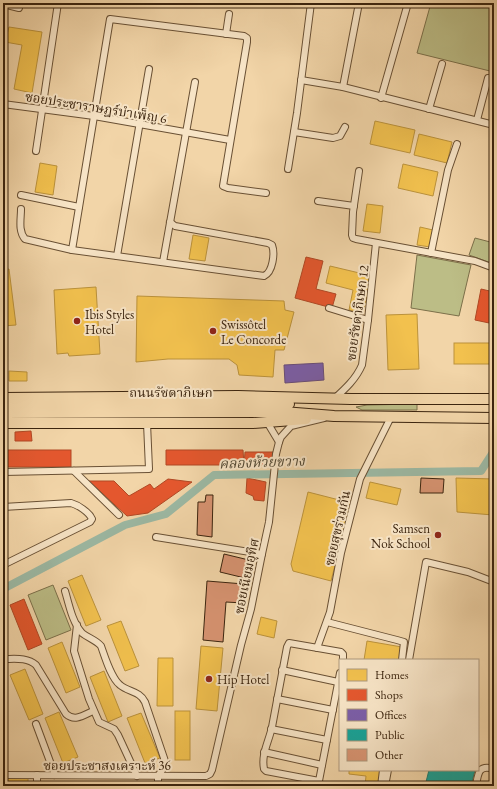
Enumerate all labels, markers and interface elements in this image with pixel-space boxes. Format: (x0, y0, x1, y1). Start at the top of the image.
street label: ซอยประชาราษฎร์บำเพ็ญ 6 (24, 88, 168, 127)
street label: ซอยรัชดาภิเษก 12 (342, 263, 373, 362)
place label: Ibis Styles Hotel (85, 306, 134, 338)
marker: Ibis Styles Hotel (72, 316, 82, 326)
place label: Swissôtel Le Concorde (221, 316, 286, 348)
marker: Swissôtel Le Concorde (208, 326, 218, 336)
street label: ถนนรัชดาภิเษก (129, 384, 213, 401)
water label: คลองห้วยขวาง (219, 451, 306, 472)
street label: ซอยสุขร่วมกัน (321, 488, 354, 567)
place label: Samsen Nok School (371, 520, 430, 552)
marker: Samsen Nok School (433, 530, 443, 540)
street label: ซอยเนียมอุทิศ (230, 537, 263, 616)
legend (339, 659, 479, 771)
text: Homes (375, 667, 409, 683)
place label: Hip Hotel (217, 671, 269, 688)
marker: Hip Hotel (204, 674, 214, 684)
text: Shops (375, 687, 403, 703)
text: Offices (375, 707, 407, 723)
text: Public (375, 727, 405, 743)
text: Other (375, 747, 403, 763)
street label: ซอยประชาสงเคราะห์ 36 (43, 757, 171, 774)

